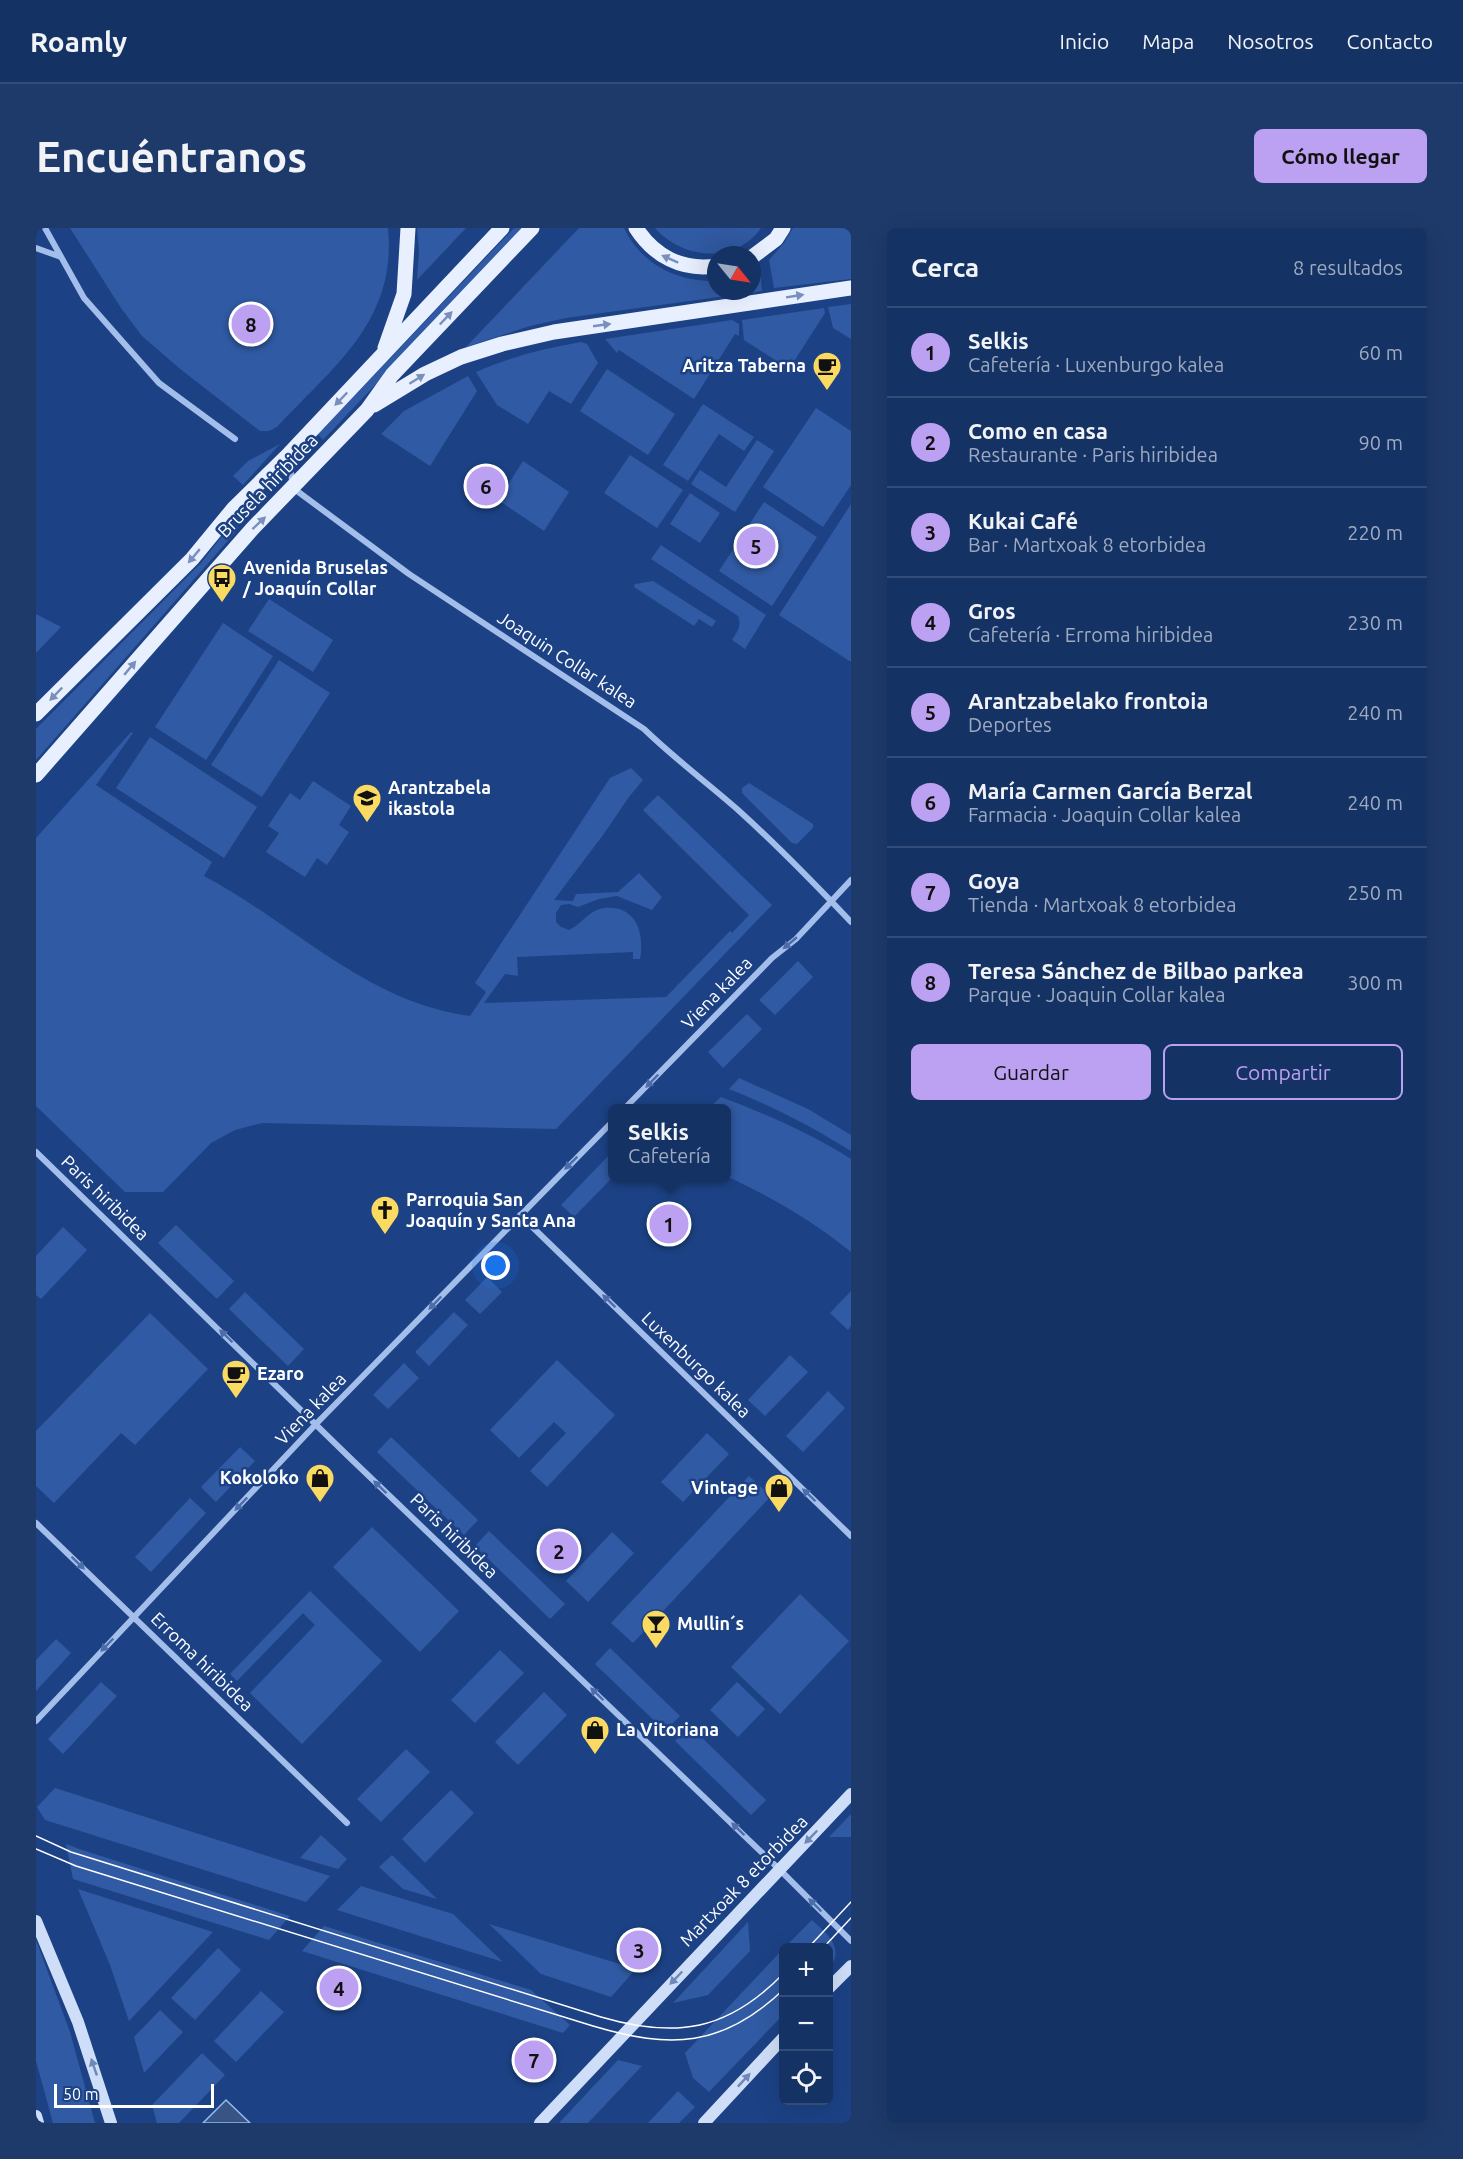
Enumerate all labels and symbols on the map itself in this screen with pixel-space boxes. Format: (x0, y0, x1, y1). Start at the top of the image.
north arrow (707, 246, 761, 300)
one-way arrow (661, 254, 679, 264)
one-way arrow (786, 292, 805, 301)
pin: 8 (232, 302, 270, 346)
one-way arrow (439, 312, 453, 326)
one-way arrow (593, 320, 612, 329)
cafe icon: Aritza Taberna (811, 350, 843, 392)
place label: Aritza Taberna (682, 355, 806, 375)
one-way arrow (408, 373, 425, 384)
one-way arrow (335, 391, 349, 405)
street label: Brusela hiribidea (213, 430, 321, 541)
pin: 6 (466, 464, 506, 508)
one-way arrow (252, 516, 266, 530)
pin: 5 (736, 524, 776, 568)
one-way arrow (187, 548, 200, 564)
place label: Avenida Bruselas / Joaquín Collar (242, 557, 388, 598)
bus stop icon: Avenida Bruselas / Joaquín Collar (206, 562, 238, 604)
street label: Joaquin Collar kalea (494, 607, 641, 712)
one-way arrow (123, 661, 136, 676)
one-way arrow (49, 686, 63, 700)
place label: Arantzabela ikastola (388, 777, 491, 818)
school or university icon: Arantzabela ikastola (351, 782, 383, 824)
one-way arrow (783, 936, 798, 949)
street label: Viena kalea (677, 952, 755, 1032)
one-way arrow (646, 1073, 660, 1087)
street label: Paris hiribidea (58, 1151, 153, 1244)
one-way arrow (564, 1156, 578, 1171)
place label: Parroquia San Joaquín y Santa Ana (406, 1189, 576, 1230)
church icon: Parroquia San Joaquín y Santa Ana (369, 1194, 401, 1236)
pin: 1 (650, 1202, 688, 1246)
your location (481, 1251, 510, 1280)
one-way arrow (601, 1294, 616, 1308)
one-way arrow (428, 1295, 442, 1309)
street label: Luxenburgo kalea (638, 1307, 755, 1421)
one-way arrow (219, 1329, 233, 1343)
cafe icon: Ezaro (220, 1358, 252, 1400)
place label: Ezaro (257, 1363, 304, 1383)
street label: Viena kalea (271, 1368, 349, 1448)
shop icon: Kokoloko (304, 1462, 336, 1504)
place label: Kokoloko (220, 1467, 299, 1487)
shop icon: Vintage (763, 1472, 795, 1514)
place label: Vintage (691, 1477, 758, 1497)
one-way arrow (374, 1480, 388, 1494)
street label: Paris hiribidea (407, 1489, 502, 1582)
one-way arrow (802, 1489, 816, 1503)
one-way arrow (235, 1497, 249, 1511)
pin: 2 (540, 1528, 578, 1574)
one-way arrow (71, 1556, 85, 1570)
street label: Erroma hiribidea (148, 1608, 258, 1715)
bar icon: Mullin´s (640, 1608, 672, 1650)
place label: Mullin´s (677, 1613, 744, 1633)
one-way arrow (100, 1638, 114, 1652)
one-way arrow (590, 1687, 605, 1701)
shop icon: La Vitoriana (579, 1714, 611, 1756)
place label: La Vitoriana (616, 1719, 719, 1739)
street label: Martxoak 8 etorbidea (676, 1811, 811, 1950)
one-way arrow (730, 1822, 745, 1836)
one-way arrow (804, 1829, 818, 1844)
one-way arrow (809, 1899, 823, 1913)
pin: 3 (620, 1928, 658, 1972)
pin: 4 (320, 1966, 358, 2010)
one-way arrow (670, 1971, 684, 1985)
pin: 7 (514, 2038, 554, 2082)
one-way arrow (88, 2058, 98, 2076)
one-way arrow (736, 2073, 750, 2087)
scale bar (54, 2081, 214, 2108)

